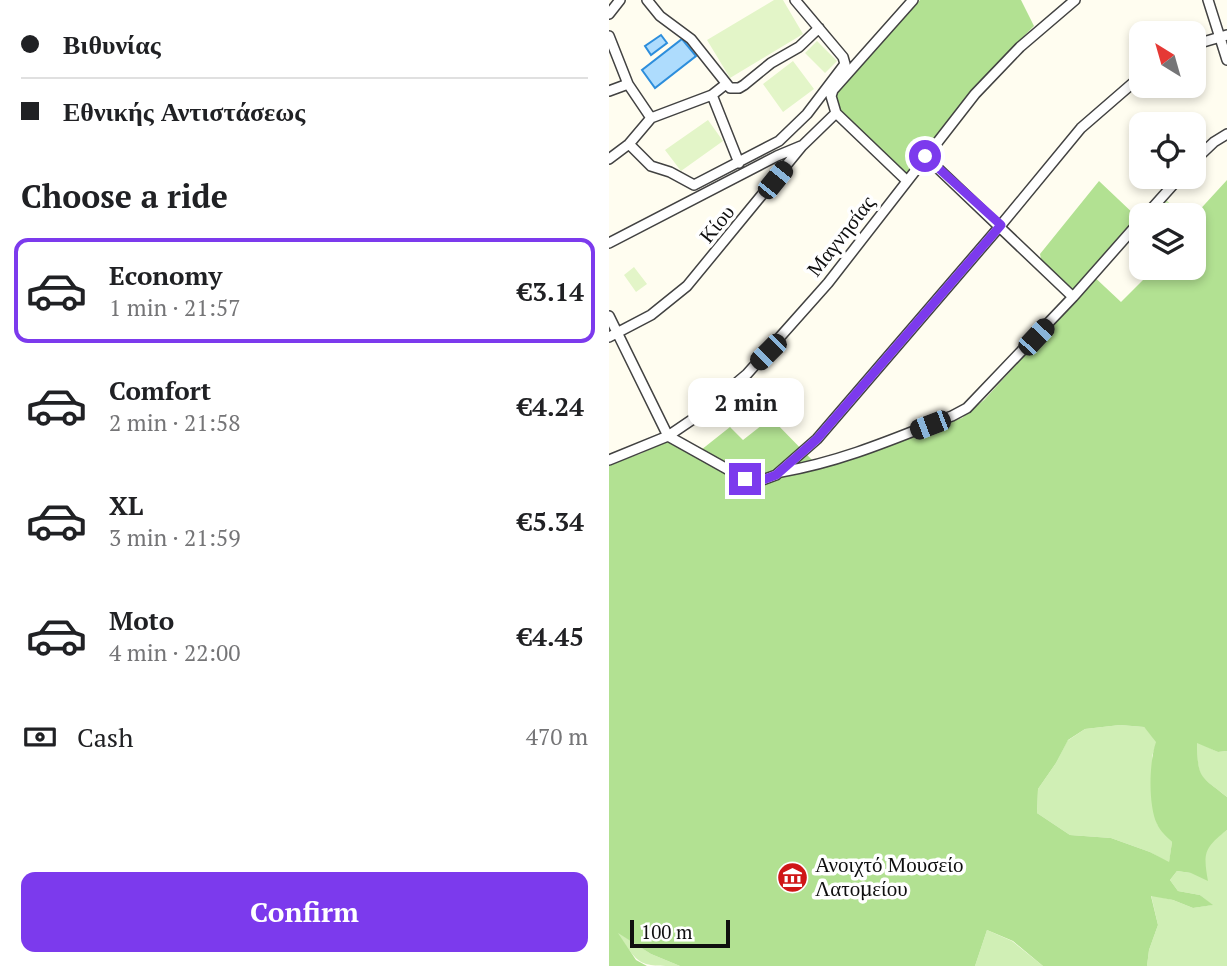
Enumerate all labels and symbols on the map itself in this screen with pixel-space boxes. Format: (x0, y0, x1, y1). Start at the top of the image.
north arrow (1129, 21, 1206, 98)
route start (909, 140, 941, 172)
car (754, 157, 797, 203)
street label: Μαγνησίας (800, 189, 881, 282)
street label: Κίου (692, 198, 740, 248)
car (1014, 314, 1059, 360)
car (746, 330, 791, 374)
callout: 2 min (687, 378, 803, 426)
car (907, 408, 954, 442)
route end (729, 463, 761, 495)
place label: Ανοιχτό Μουσείο Λατομείου (815, 850, 963, 902)
museum icon: Ανοιχτό Μουσείο Λατομείου (775, 860, 809, 894)
scale bar (630, 917, 730, 949)

